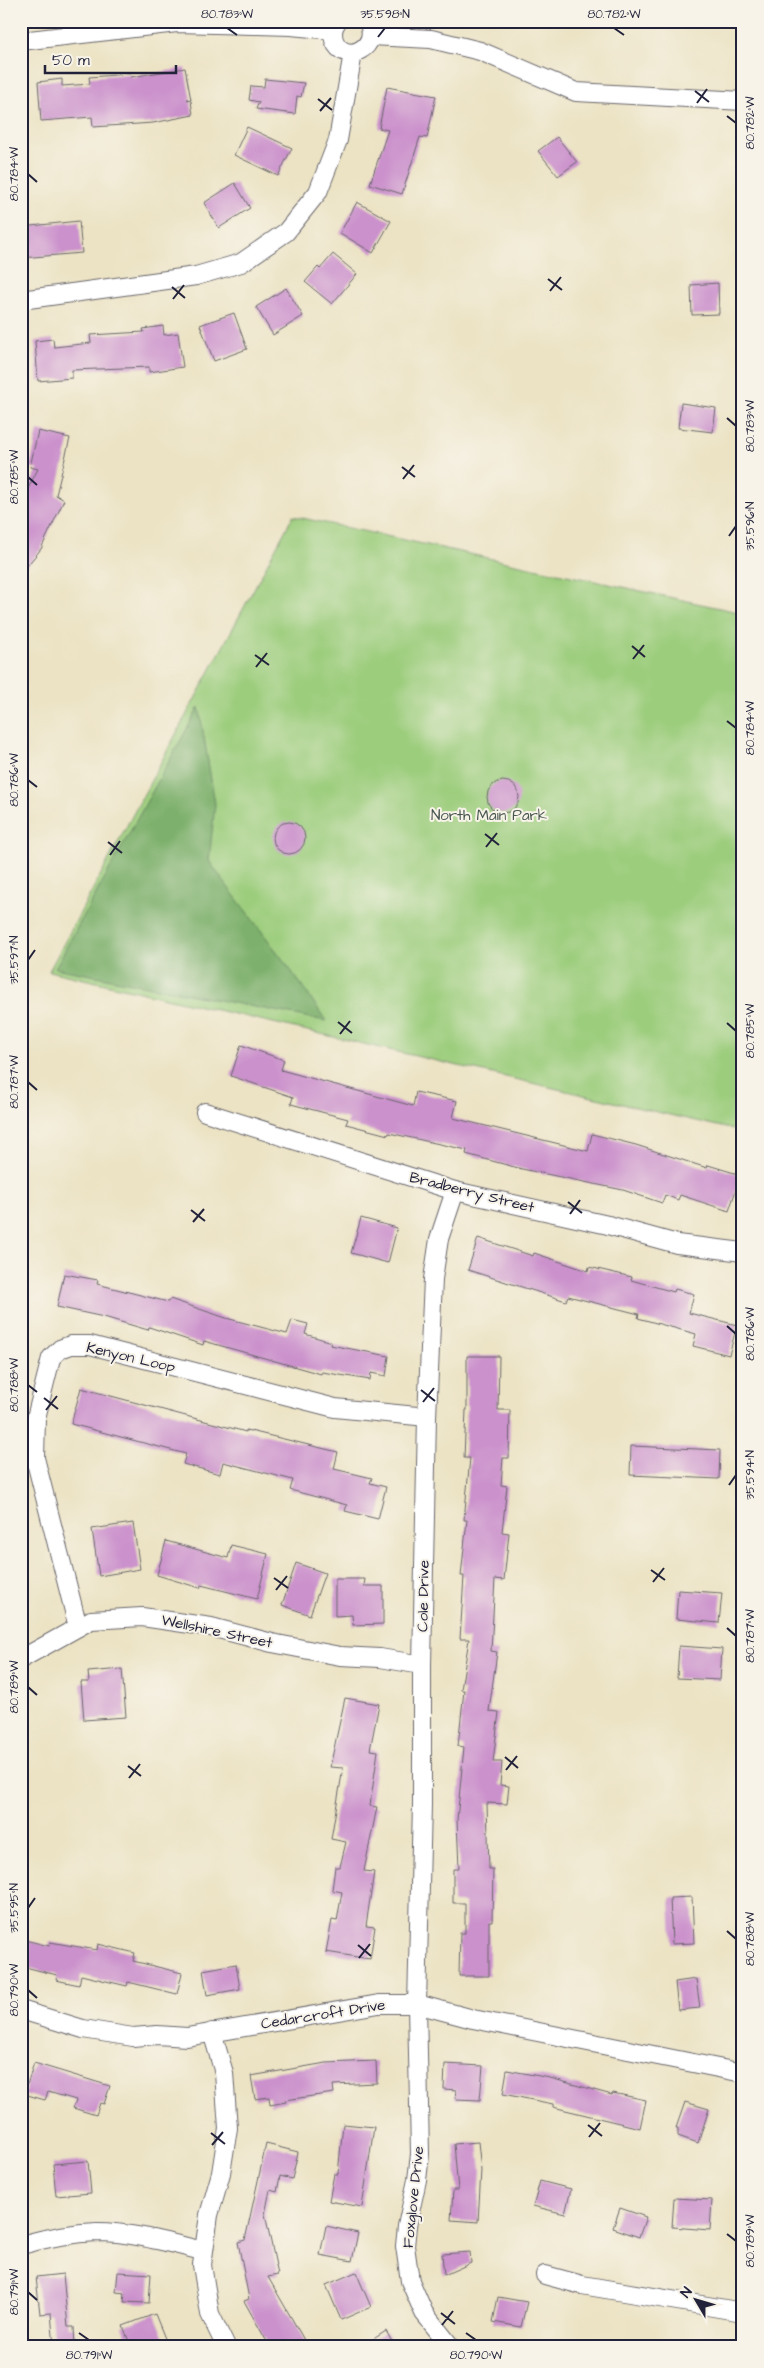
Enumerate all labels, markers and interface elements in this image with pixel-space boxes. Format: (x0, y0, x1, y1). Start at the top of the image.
text: 80.783°W (201, 6, 254, 23)
text: 35.598°N (360, 6, 410, 23)
text: 80.782°W (588, 6, 641, 23)
scale bar (45, 42, 176, 74)
text: 50 m (52, 50, 90, 71)
text: 80.782°W (742, 96, 759, 150)
text: 80.784°W (6, 146, 23, 201)
text: 80.783°W (742, 399, 759, 452)
text: 80.785°W (6, 449, 23, 504)
text: 35.596°N (742, 501, 759, 551)
text: 80.784°W (742, 700, 759, 755)
text: 80.786°W (6, 752, 23, 807)
park label: North Main Park (431, 805, 547, 826)
text: 35.597°N (6, 935, 23, 985)
text: 80.785°W (742, 1003, 759, 1058)
text: 80.787°W (6, 1055, 23, 1109)
street label: Bradberry Street (407, 1167, 536, 1219)
text: 80.786°W (742, 1306, 759, 1361)
street label: Kenyon Loop (84, 1337, 177, 1379)
text: 80.788°W (6, 1357, 23, 1412)
text: 35.594°N (742, 1450, 759, 1500)
street label: Cole Drive (412, 1560, 435, 1632)
street label: Wellshire Street (160, 1609, 274, 1653)
text: 80.787°W (742, 1609, 759, 1663)
text: 80.789°W (6, 1660, 23, 1713)
text: 35.595°N (6, 1882, 23, 1933)
text: 80.788°W (742, 1911, 759, 1966)
text: 80.790°W (6, 1963, 23, 2016)
street label: Cedarcroft Drive (259, 1994, 387, 2035)
street label: Foxglove Drive (398, 2145, 430, 2249)
text: 80.789°W (742, 2214, 759, 2267)
text: 80.791°W (6, 2268, 23, 2315)
north arrow (672, 2276, 722, 2326)
text: N (676, 2283, 697, 2302)
text: 80.791°W (66, 2347, 113, 2364)
text: 80.790°W (450, 2347, 503, 2364)

